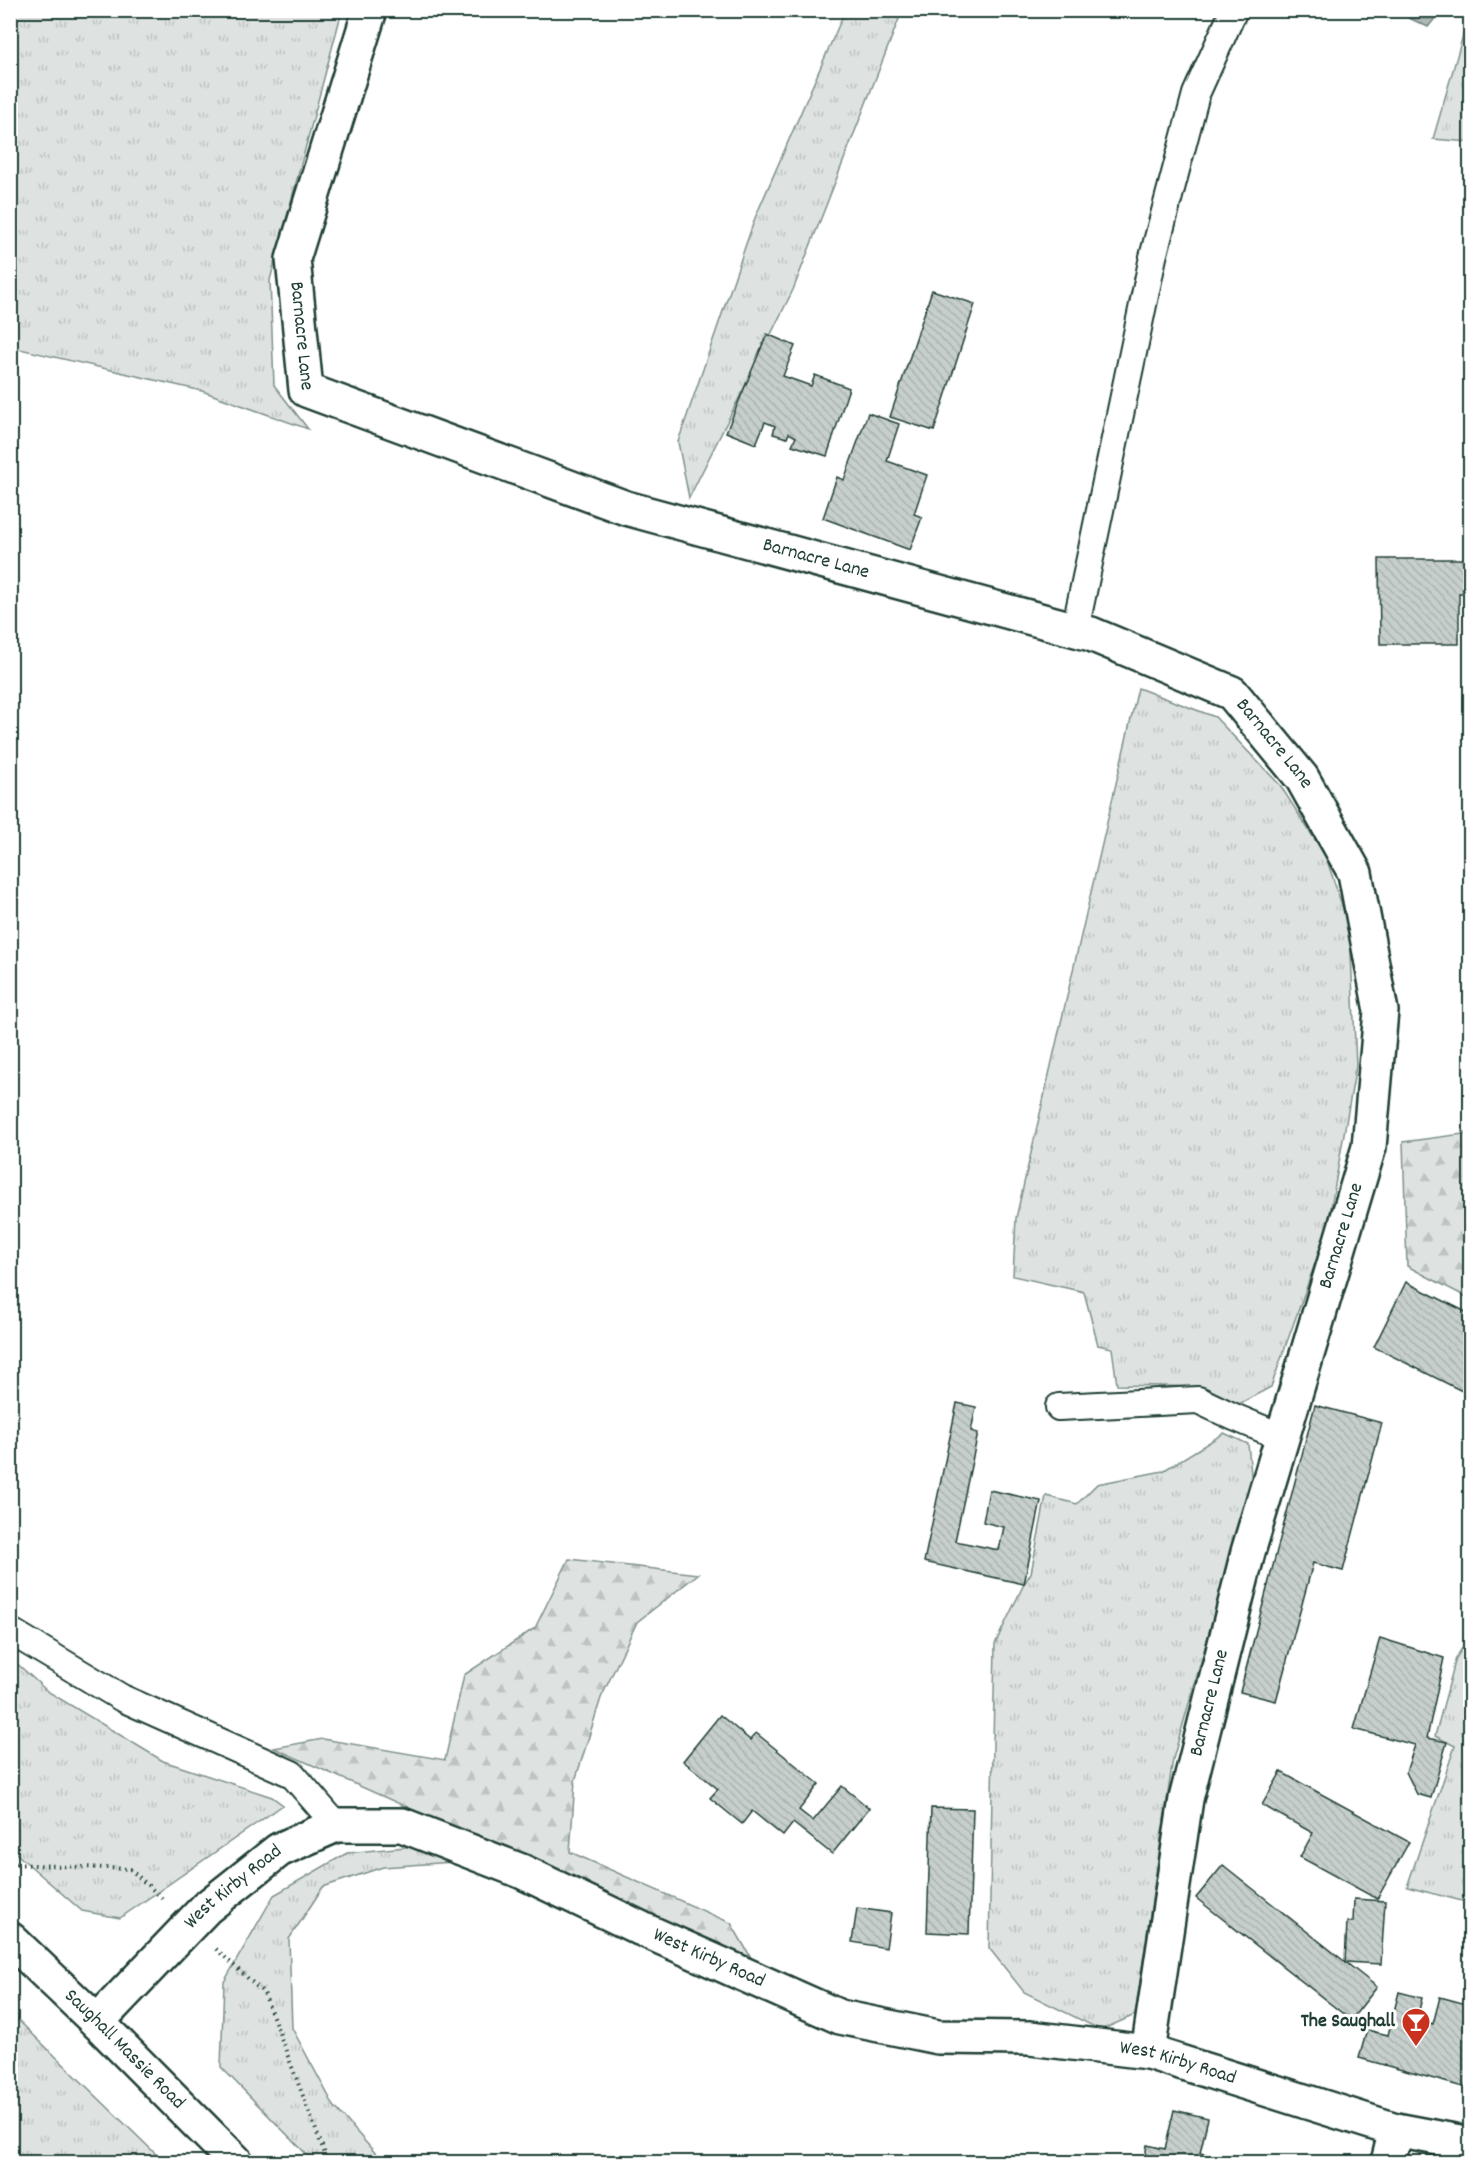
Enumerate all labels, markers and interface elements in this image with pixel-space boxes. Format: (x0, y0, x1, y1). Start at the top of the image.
street label: Barnacre Lane (281, 280, 320, 392)
street label: Barnacre Lane (759, 532, 872, 587)
street label: Barnacre Lane (1228, 693, 1320, 794)
street label: Barnacre Lane (1313, 1179, 1371, 1292)
street label: Barnacre Lane (1183, 1646, 1237, 1759)
street label: West Kirby Road (178, 1838, 288, 1936)
street label: West Kirby Road (648, 1922, 769, 1996)
street label: Saughall Massie Road (57, 1983, 191, 2116)
bar icon: The Saughall (1400, 2006, 1432, 2048)
place label: The Saughall (1301, 2008, 1395, 2036)
street label: West Kirby Road (1118, 2035, 1239, 2093)

